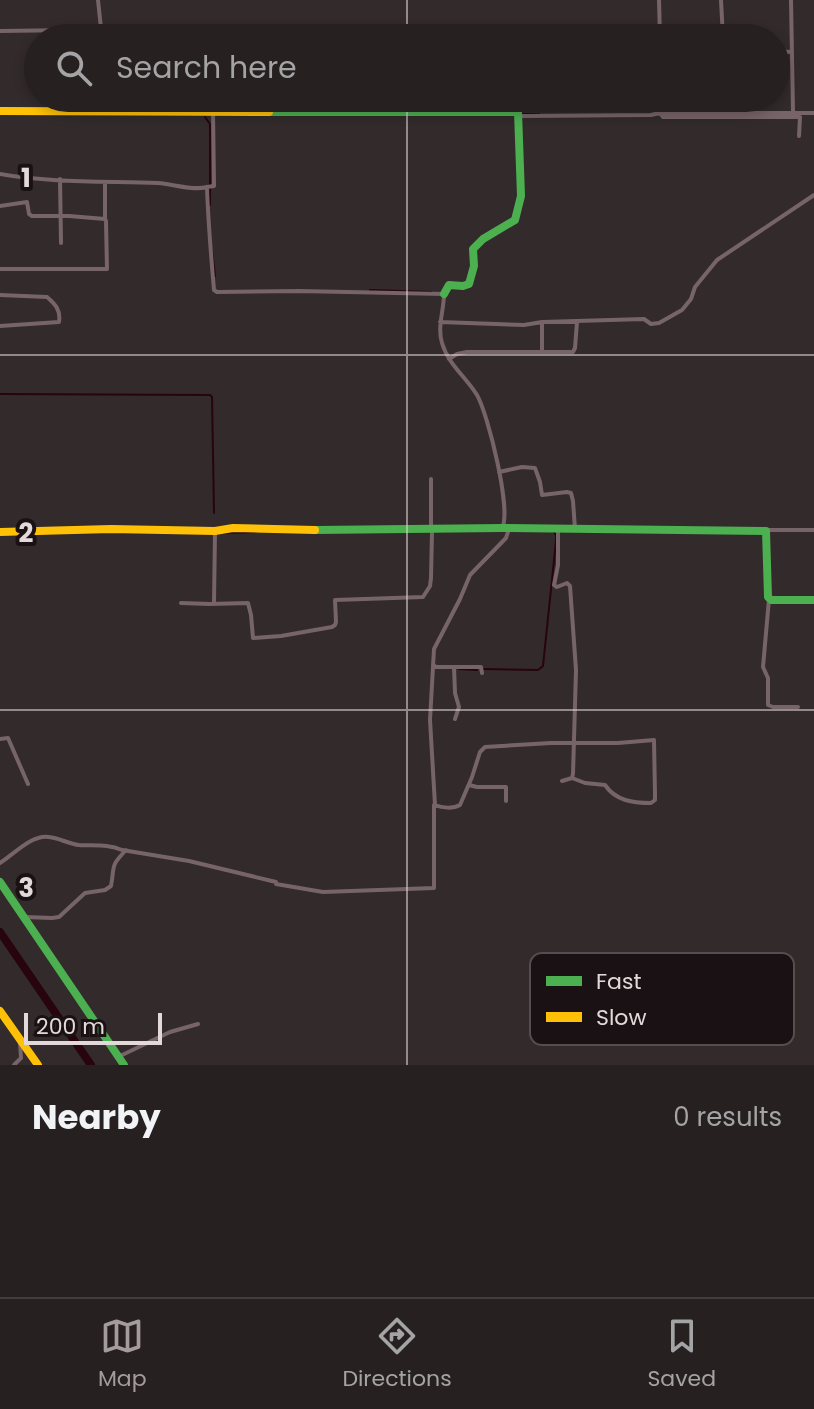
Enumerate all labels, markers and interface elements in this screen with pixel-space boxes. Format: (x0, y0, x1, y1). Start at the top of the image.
search box (24, 24, 790, 112)
icon: search (52, 46, 96, 90)
text: Search here (116, 46, 297, 89)
text: 1 (21, 160, 31, 196)
text: 2 (19, 515, 34, 551)
text: 3 (18, 870, 34, 906)
legend (530, 953, 794, 1045)
text: Fast (596, 966, 641, 997)
text: Slow (596, 1002, 646, 1033)
scale bar (24, 1009, 162, 1045)
text: 200 m (36, 1011, 105, 1042)
text: Nearby (32, 1093, 161, 1141)
text: 0 results (673, 1099, 782, 1135)
tab: Map (98, 1314, 147, 1395)
tab: Directions (342, 1314, 452, 1395)
tab: Saved (647, 1314, 716, 1395)

